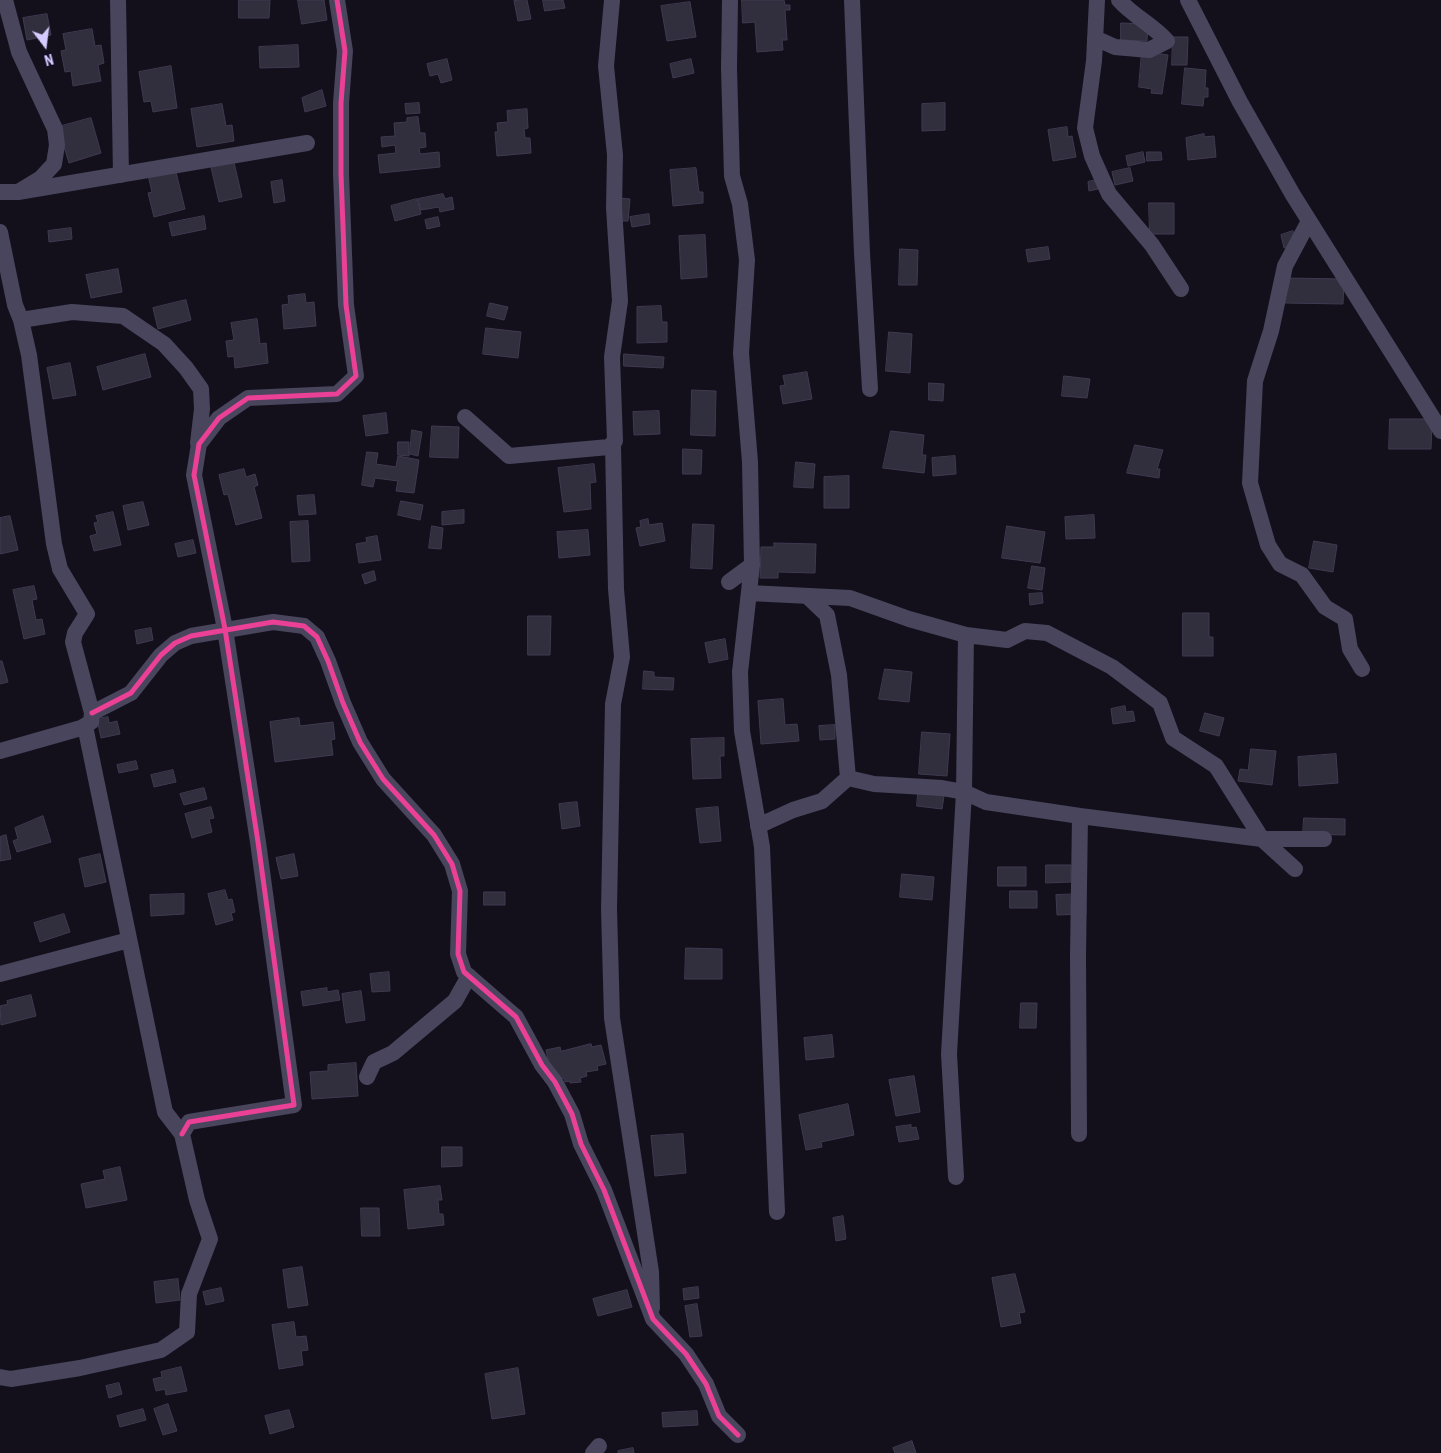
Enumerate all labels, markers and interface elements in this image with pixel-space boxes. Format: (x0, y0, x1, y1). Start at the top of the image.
north arrow (20, 20, 70, 70)
text: N (43, 51, 55, 68)

